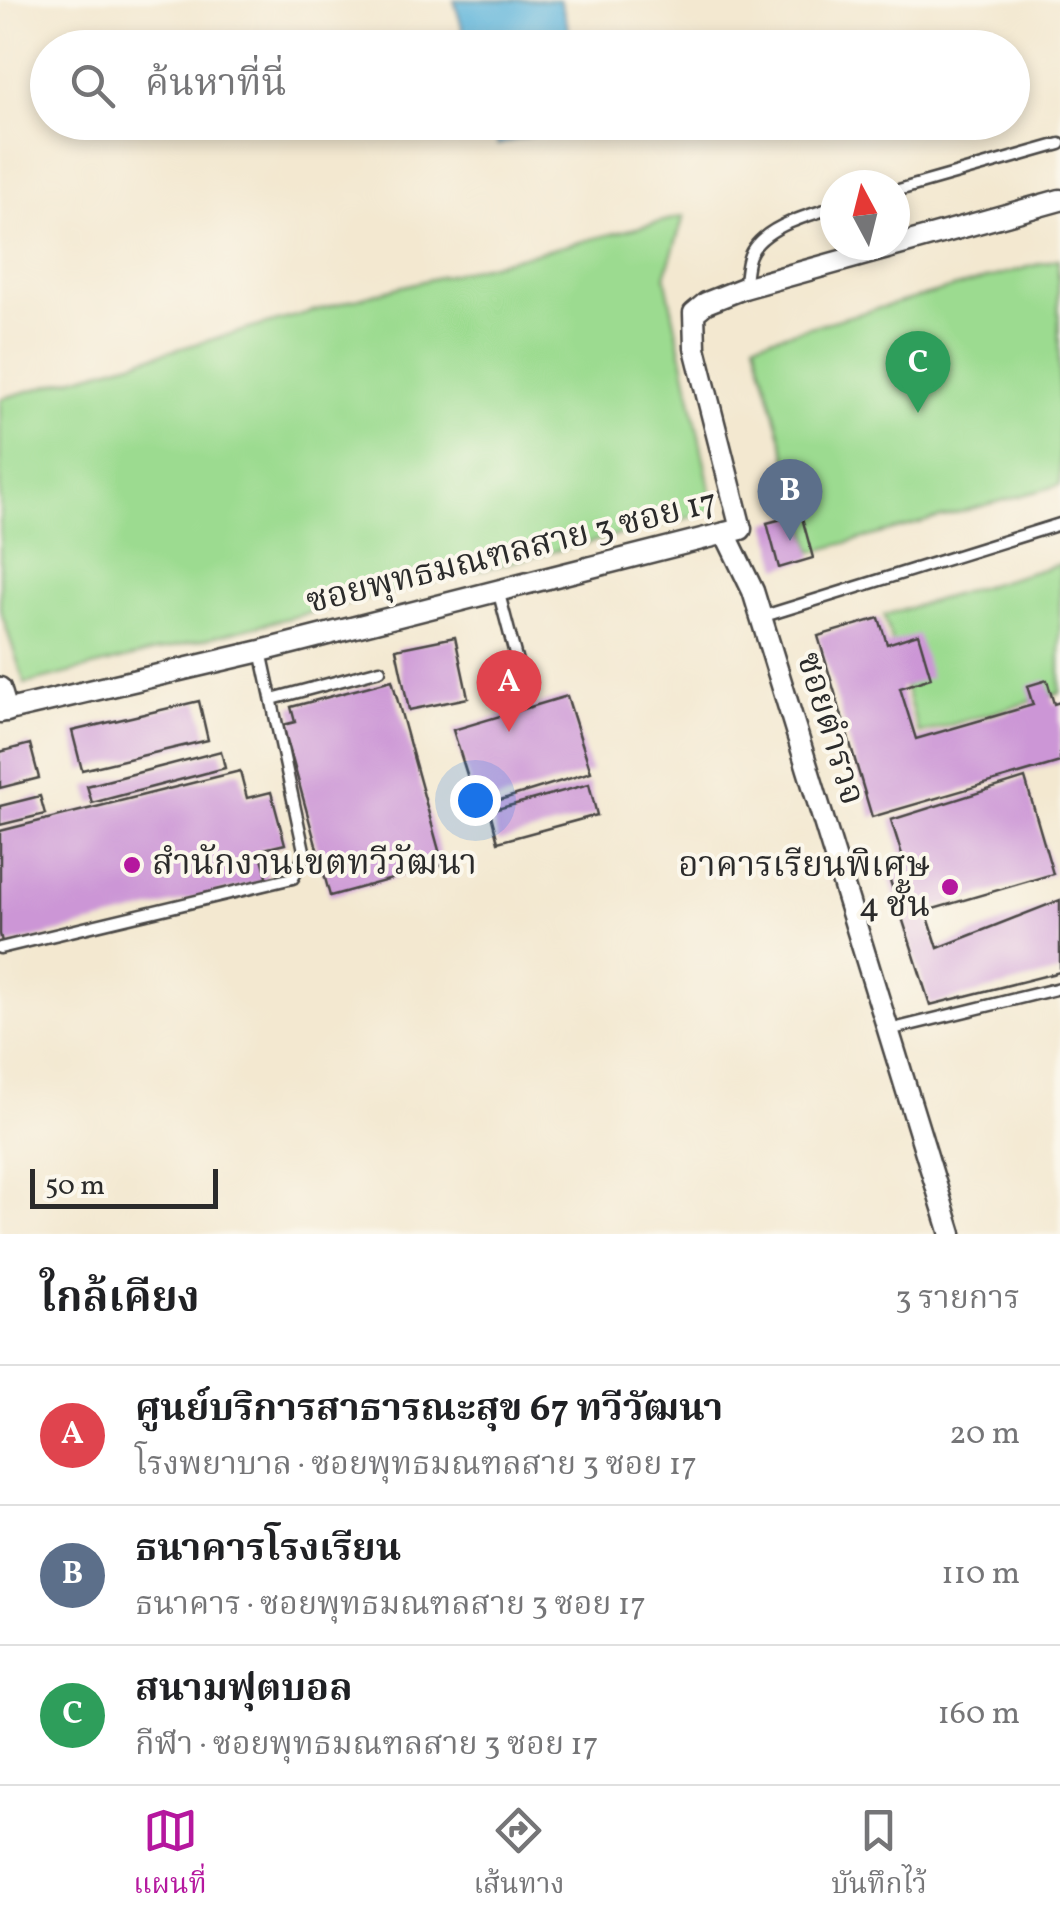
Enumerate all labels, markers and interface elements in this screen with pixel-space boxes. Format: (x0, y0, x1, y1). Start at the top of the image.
search box (30, 30, 1030, 140)
icon: search (65, 58, 120, 113)
text: ค้นหาที่นี่ (145, 59, 286, 112)
north arrow (820, 170, 910, 260)
pin: C (886, 330, 950, 413)
pin: B (758, 458, 822, 541)
street label: ซอยพุทธมณฑลสาย 3 ซอย 17 (301, 479, 723, 627)
street label: ซอยตำรวจ (783, 647, 875, 811)
pin: A (476, 650, 542, 732)
your location (450, 775, 501, 826)
place label: สำนักงานเขตทวีวัฒนา (152, 841, 477, 889)
place label: อาคารเรียนพิเศษ 4 ชั้น (678, 843, 930, 931)
marker: สำนักงานเขตทวีวัฒนา (121, 854, 143, 876)
marker: อาคารเรียนพิเศษ 4 ชั้น (939, 876, 961, 898)
scale bar (30, 1164, 218, 1208)
text: 50 m (45, 1167, 105, 1206)
text: ใกล้เคียง (40, 1271, 200, 1330)
text: 3 รายการ (895, 1278, 1020, 1322)
text: ศูนย์บริการสาธารณะสุข 67 ทวีวัฒนา (135, 1384, 723, 1437)
text: A (61, 1413, 84, 1457)
text: 20 m (949, 1413, 1020, 1457)
text: โรงพยาบาล · ซอยพุทธมณฑลสาย 3 ซอย 17 (135, 1444, 697, 1488)
text: ธนาคารโรงเรียน (135, 1524, 401, 1577)
text: B (62, 1553, 83, 1597)
text: 110 m (941, 1553, 1020, 1597)
text: ธนาคาร · ซอยพุทธมณฑลสาย 3 ซอย 17 (135, 1584, 646, 1628)
text: สนามฟุตบอล (135, 1664, 353, 1717)
text: C (62, 1693, 83, 1737)
text: 160 m (937, 1693, 1020, 1737)
text: กีฬา · ซอยพุทธมณฑลสาย 3 ซอย 17 (135, 1724, 598, 1768)
tab: แผนที่ (133, 1803, 207, 1908)
tab: เส้นทาง (473, 1803, 565, 1908)
tab: บันทึกไว้ (831, 1803, 927, 1908)

